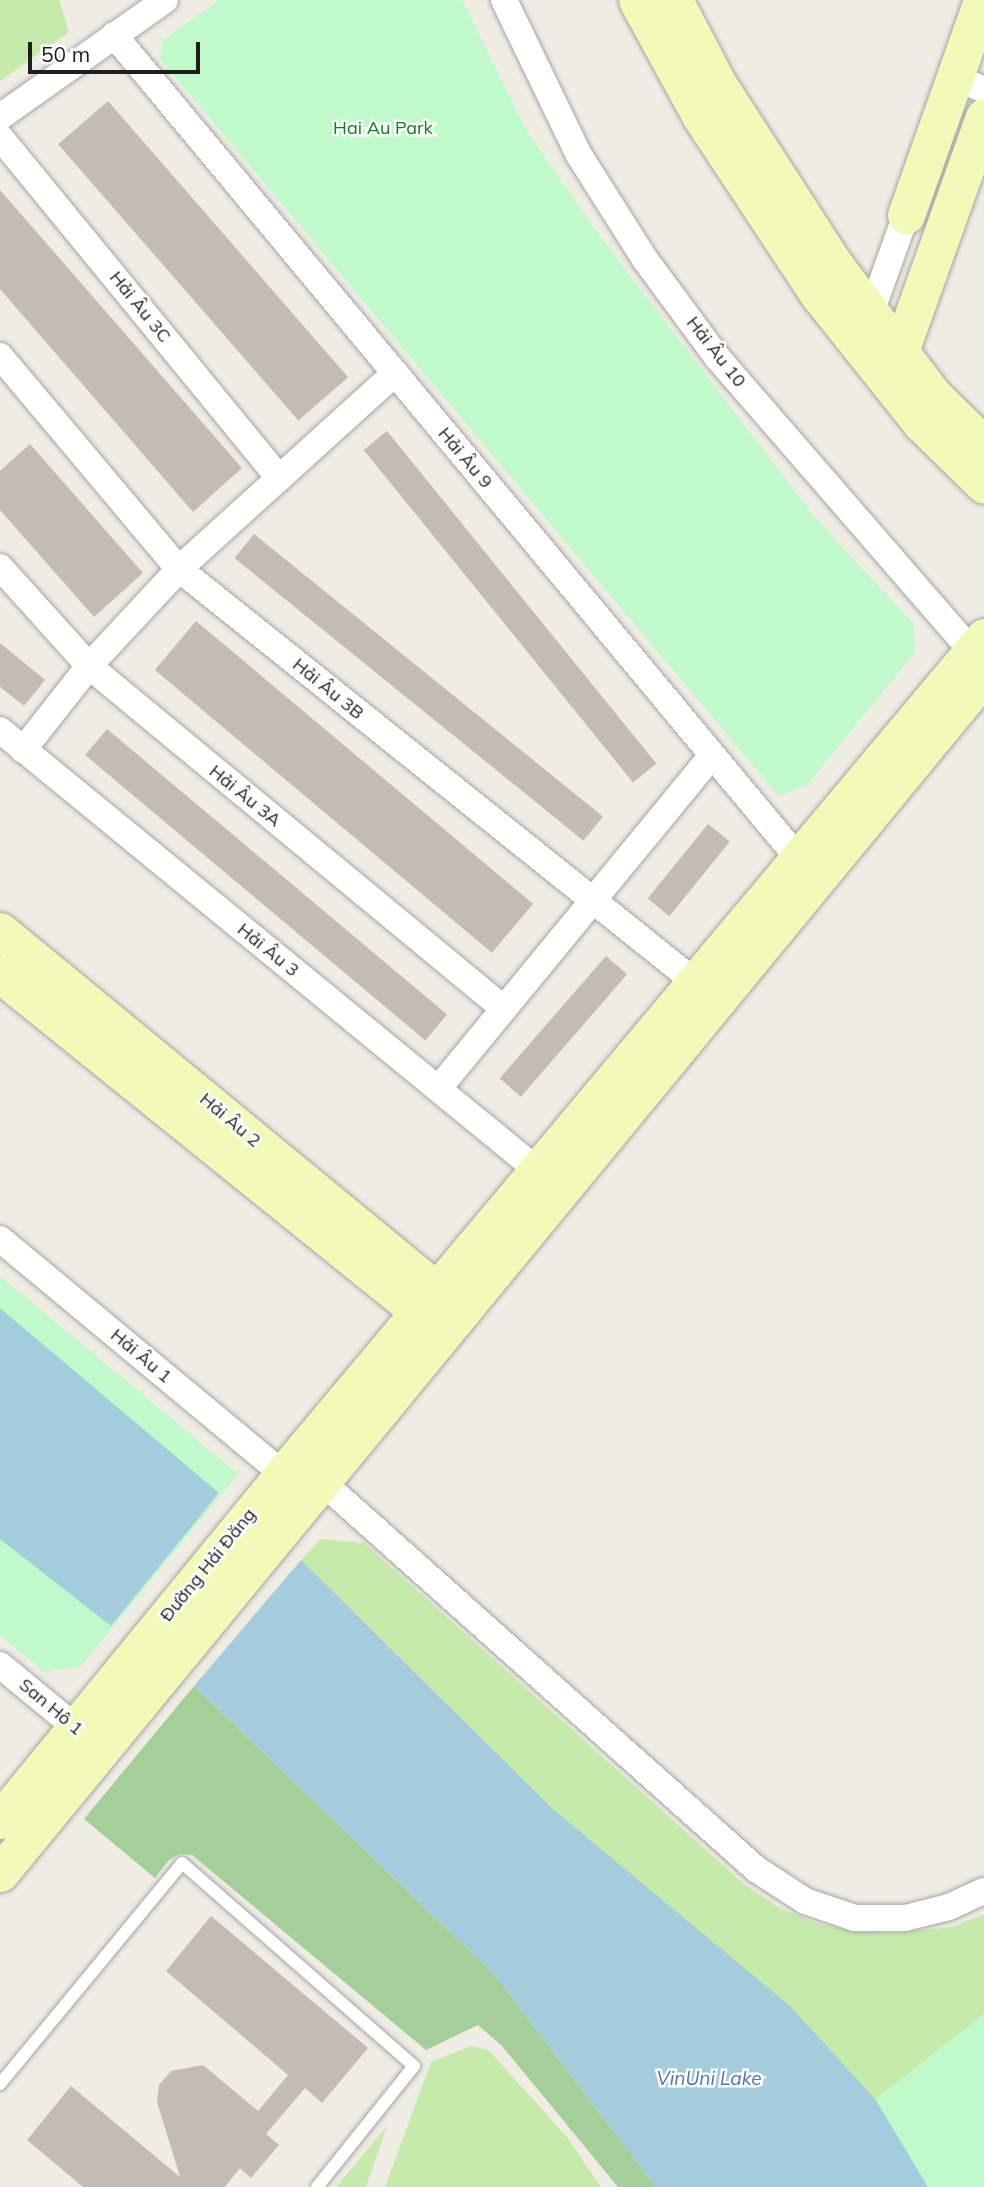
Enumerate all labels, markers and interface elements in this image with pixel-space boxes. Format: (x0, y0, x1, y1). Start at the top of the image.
scale bar (32, 28, 203, 72)
text: 50 m (41, 41, 90, 67)
park label: Hai Au Park (333, 117, 433, 139)
street label: Hải Âu 3C (105, 267, 175, 347)
street label: Hải Âu 10 (682, 312, 750, 392)
street label: Hải Âu 9 (433, 423, 497, 493)
street label: Hải Âu 3B (288, 654, 368, 724)
street label: Hải Âu 3A (205, 761, 285, 831)
street label: Hải Âu 3 (233, 919, 303, 981)
street label: Hải Âu 2 (195, 1088, 265, 1152)
street label: Hải Âu 1 (106, 1324, 176, 1388)
street label: Đường Hải Đăng (156, 1504, 260, 1626)
street label: San Hô 1 (15, 1674, 87, 1740)
water label: VinUni Lake (656, 2068, 762, 2090)

